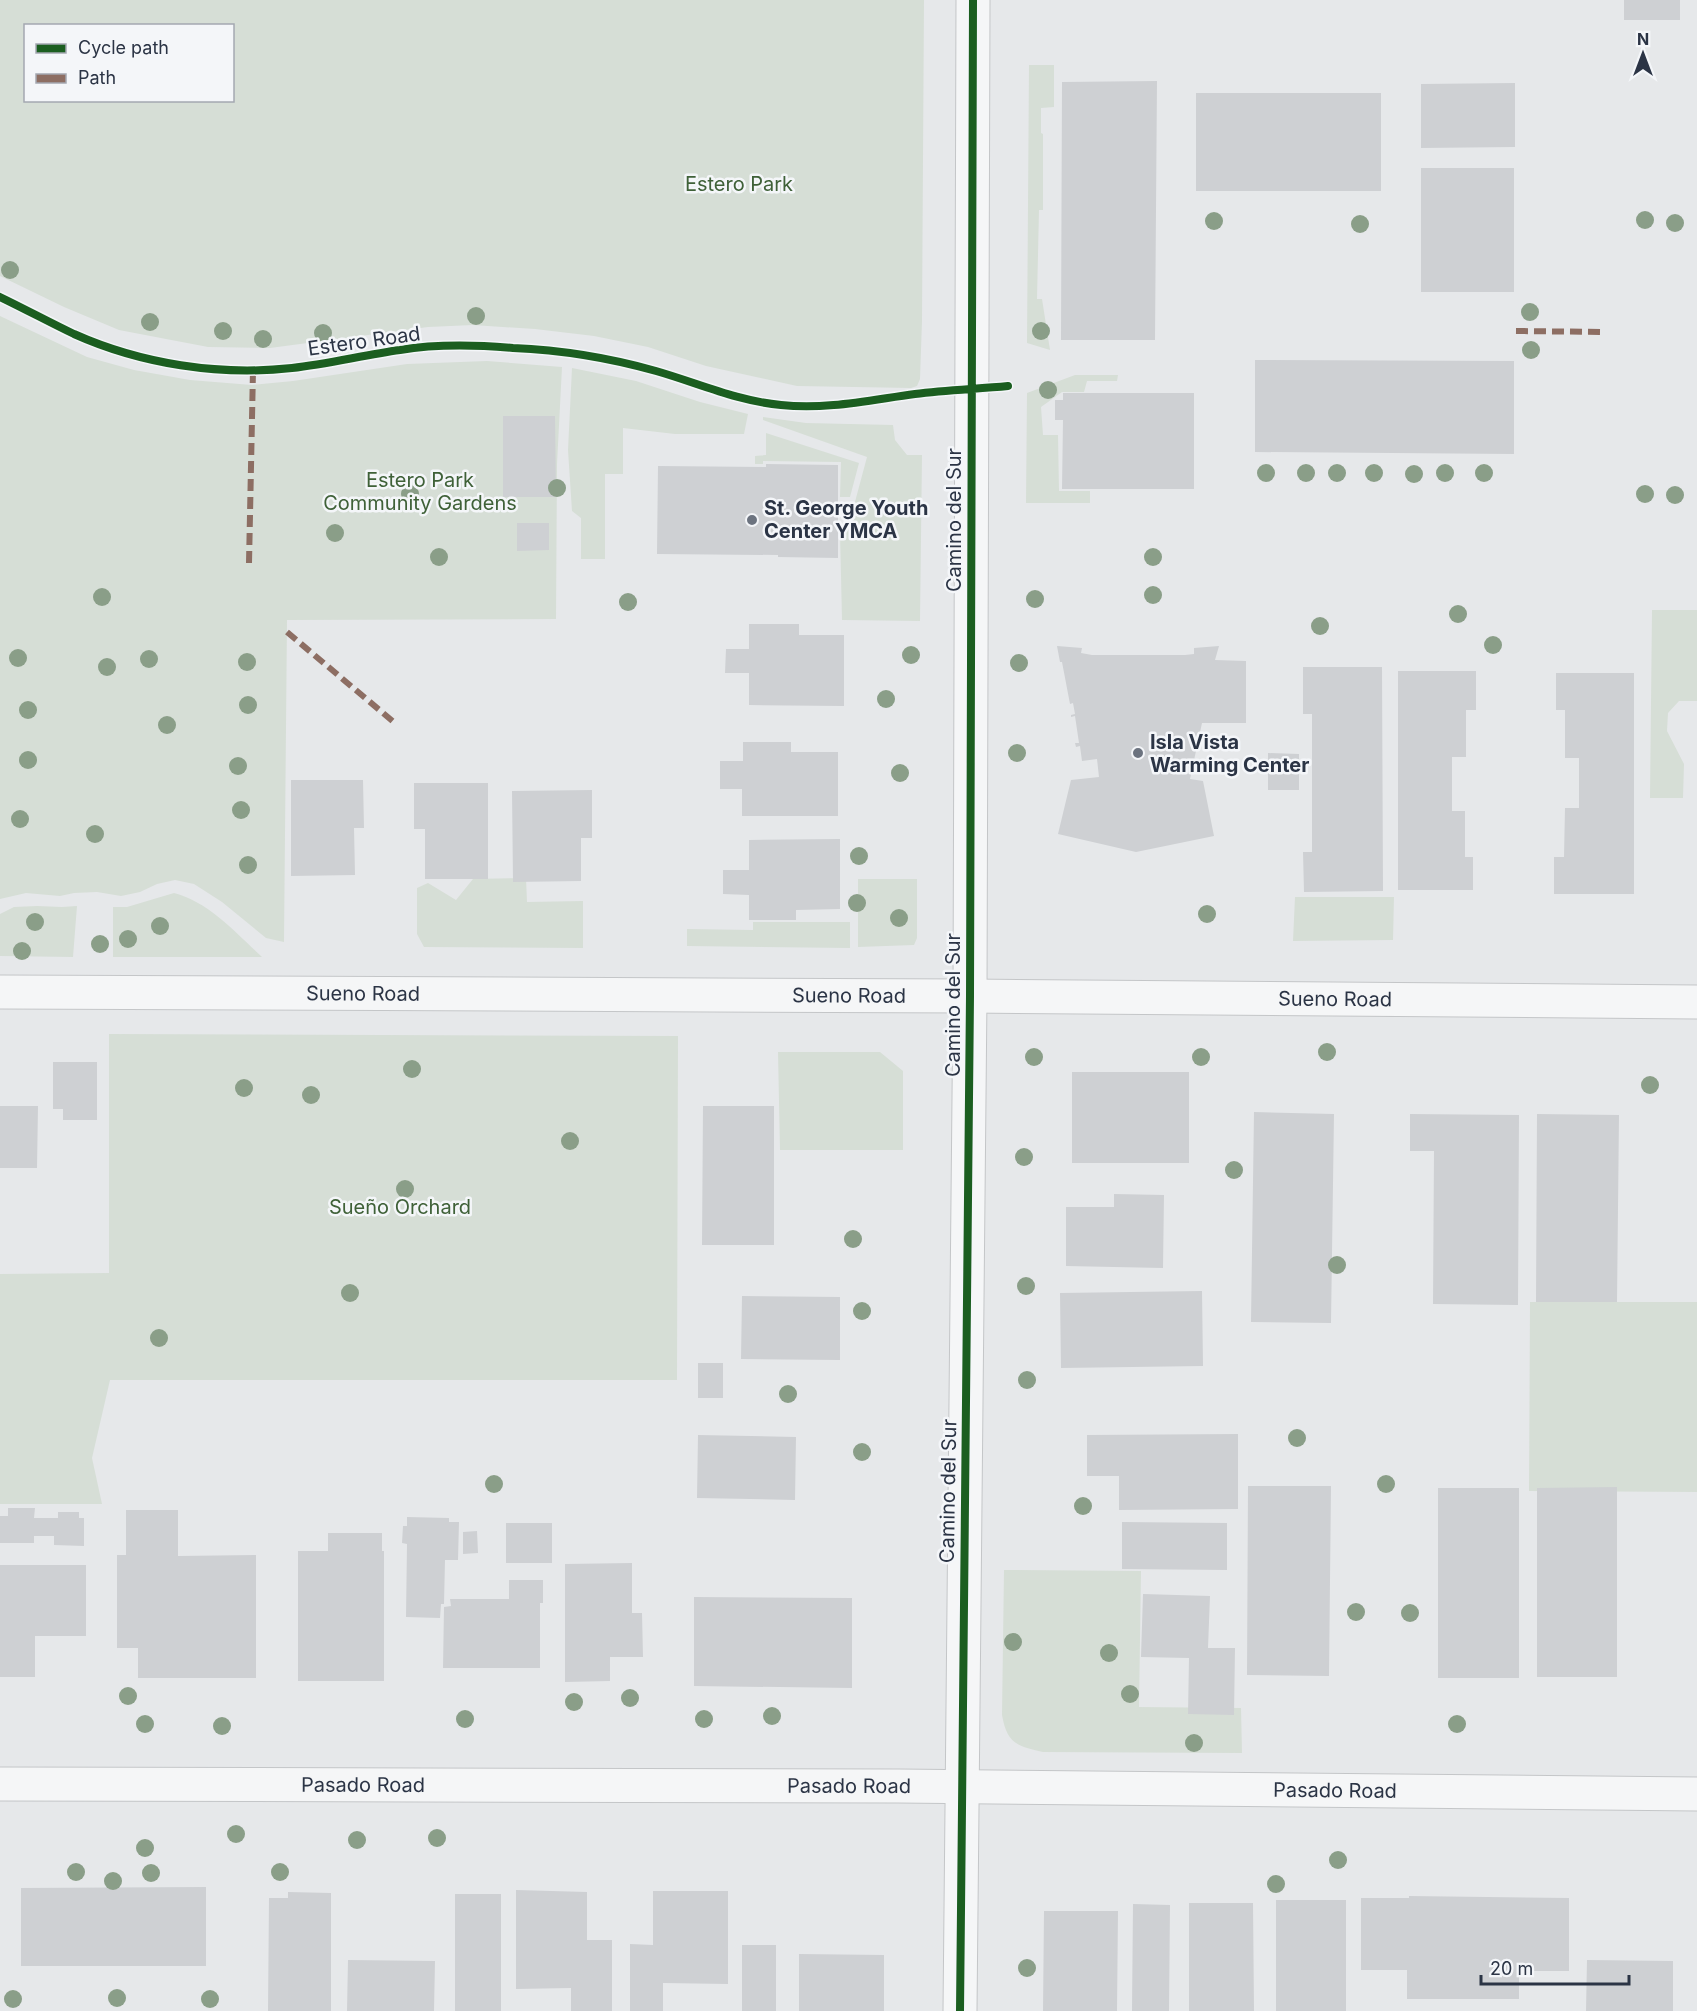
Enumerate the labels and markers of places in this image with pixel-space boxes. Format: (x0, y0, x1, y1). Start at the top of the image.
place label: St. George Youth Center YMCA (764, 496, 928, 543)
marker: St. George Youth Center YMCA (745, 513, 759, 527)
place label: Isla Vista Warming Center (1150, 730, 1309, 777)
marker: Isla Vista Warming Center (1131, 746, 1145, 760)

